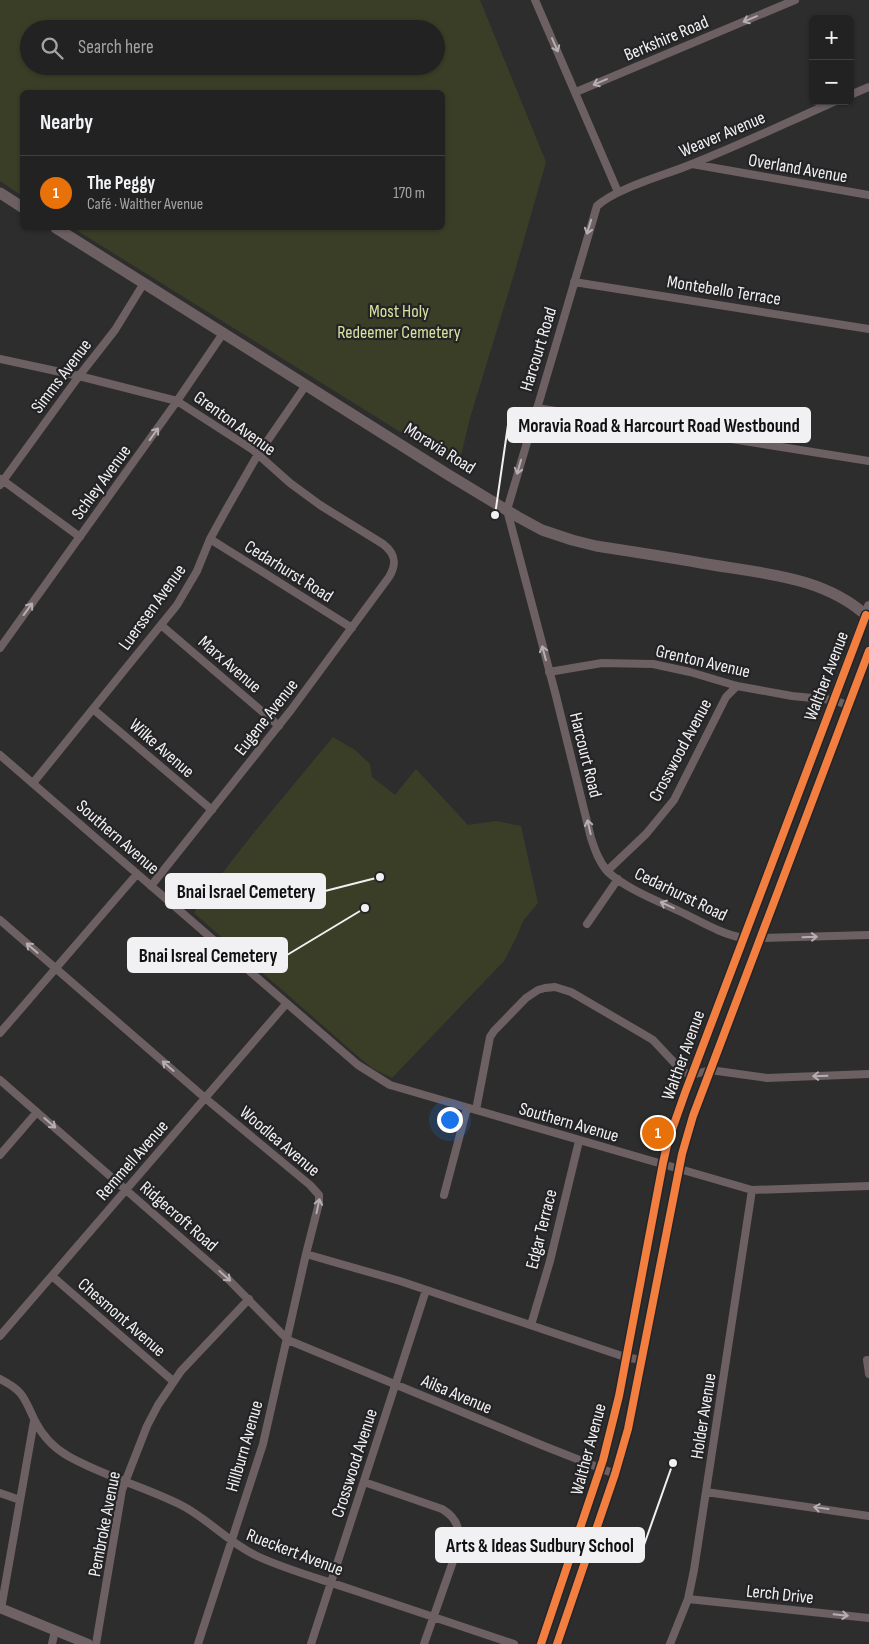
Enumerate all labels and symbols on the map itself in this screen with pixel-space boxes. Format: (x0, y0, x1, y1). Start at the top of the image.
street label: Berkshire Road (621, 11, 711, 66)
one-way arrow (743, 15, 758, 24)
one-way arrow (550, 37, 560, 52)
one-way arrow (593, 78, 608, 88)
street label: Weaver Avenue (676, 107, 768, 162)
street label: Overland Avenue (747, 149, 849, 188)
one-way arrow (584, 219, 594, 235)
street label: Montebello Terrace (665, 271, 782, 310)
park label: Most Holy Redeemer Cemetery (337, 301, 461, 343)
street label: Harcourt Road (516, 305, 561, 394)
street label: Simms Avenue (27, 335, 96, 418)
street label: Grenton Avenue (190, 387, 280, 460)
callout: Moravia Road & Harcourt Road Westbound (508, 408, 810, 442)
text: Moravia Road & Harcourt Road Westbound (518, 415, 800, 438)
street label: Moravia Road (400, 418, 479, 479)
one-way arrow (149, 427, 159, 441)
street label: Schley Avenue (67, 441, 135, 524)
one-way arrow (514, 459, 524, 475)
street label: Cedarhurst Road (241, 536, 337, 607)
street label: Luerssen Avenue (114, 560, 191, 654)
one-way arrow (23, 603, 34, 616)
street label: Walther Avenue (800, 629, 853, 724)
street label: Marx Avenue (194, 631, 265, 697)
street label: Grenton Avenue (654, 640, 752, 683)
one-way arrow (539, 645, 548, 661)
street label: Eugene Avenue (230, 675, 303, 760)
street label: Crosswood Avenue (645, 695, 716, 805)
street label: Harcourt Road (565, 710, 606, 800)
street label: Wilke Avenue (125, 714, 198, 782)
street label: Southern Avenue (72, 796, 163, 879)
one-way arrow (584, 820, 593, 836)
street label: Cedarhurst Road (631, 863, 730, 926)
callout: Bnai Israel Cemetery (166, 874, 325, 908)
text: Bnai Israel Cemetery (177, 881, 315, 904)
one-way arrow (660, 900, 675, 909)
one-way arrow (802, 932, 818, 941)
callout: Bnai Isreal Cemetery (128, 938, 287, 972)
one-way arrow (25, 943, 38, 954)
text: Bnai Isreal Cemetery (139, 945, 277, 968)
street label: Walther Avenue (658, 1007, 709, 1103)
one-way arrow (162, 1060, 175, 1072)
one-way arrow (813, 1071, 829, 1081)
street label: Southern Avenue (517, 1098, 621, 1147)
street label: Woodlea Avenue (235, 1102, 324, 1181)
your location (437, 1107, 463, 1133)
pin: 1 (642, 1114, 674, 1152)
street label: Remmell Avenue (92, 1116, 173, 1205)
one-way arrow (43, 1117, 56, 1128)
street label: Ridgecroft Road (135, 1177, 222, 1256)
street label: Edgar Terrace (521, 1187, 562, 1271)
one-way arrow (314, 1199, 323, 1215)
one-way arrow (218, 1271, 231, 1282)
street label: Chesmont Avenue (74, 1274, 170, 1361)
street label: Ailsa Avenue (417, 1370, 495, 1419)
street label: Holder Avenue (686, 1372, 721, 1461)
street label: Hillburn Avenue (221, 1398, 268, 1494)
street label: Walther Avenue (566, 1401, 611, 1497)
street label: Crosswood Avenue (327, 1406, 382, 1520)
street label: Pembroke Avenue (84, 1470, 125, 1579)
one-way arrow (813, 1503, 829, 1513)
street label: Rueckert Avenue (244, 1524, 346, 1581)
callout: Arts & Ideas Sudbury School (436, 1528, 644, 1562)
text: Arts & Ideas Sudbury School (445, 1535, 634, 1558)
street label: Lerch Drive (745, 1581, 815, 1608)
one-way arrow (832, 1610, 848, 1620)

